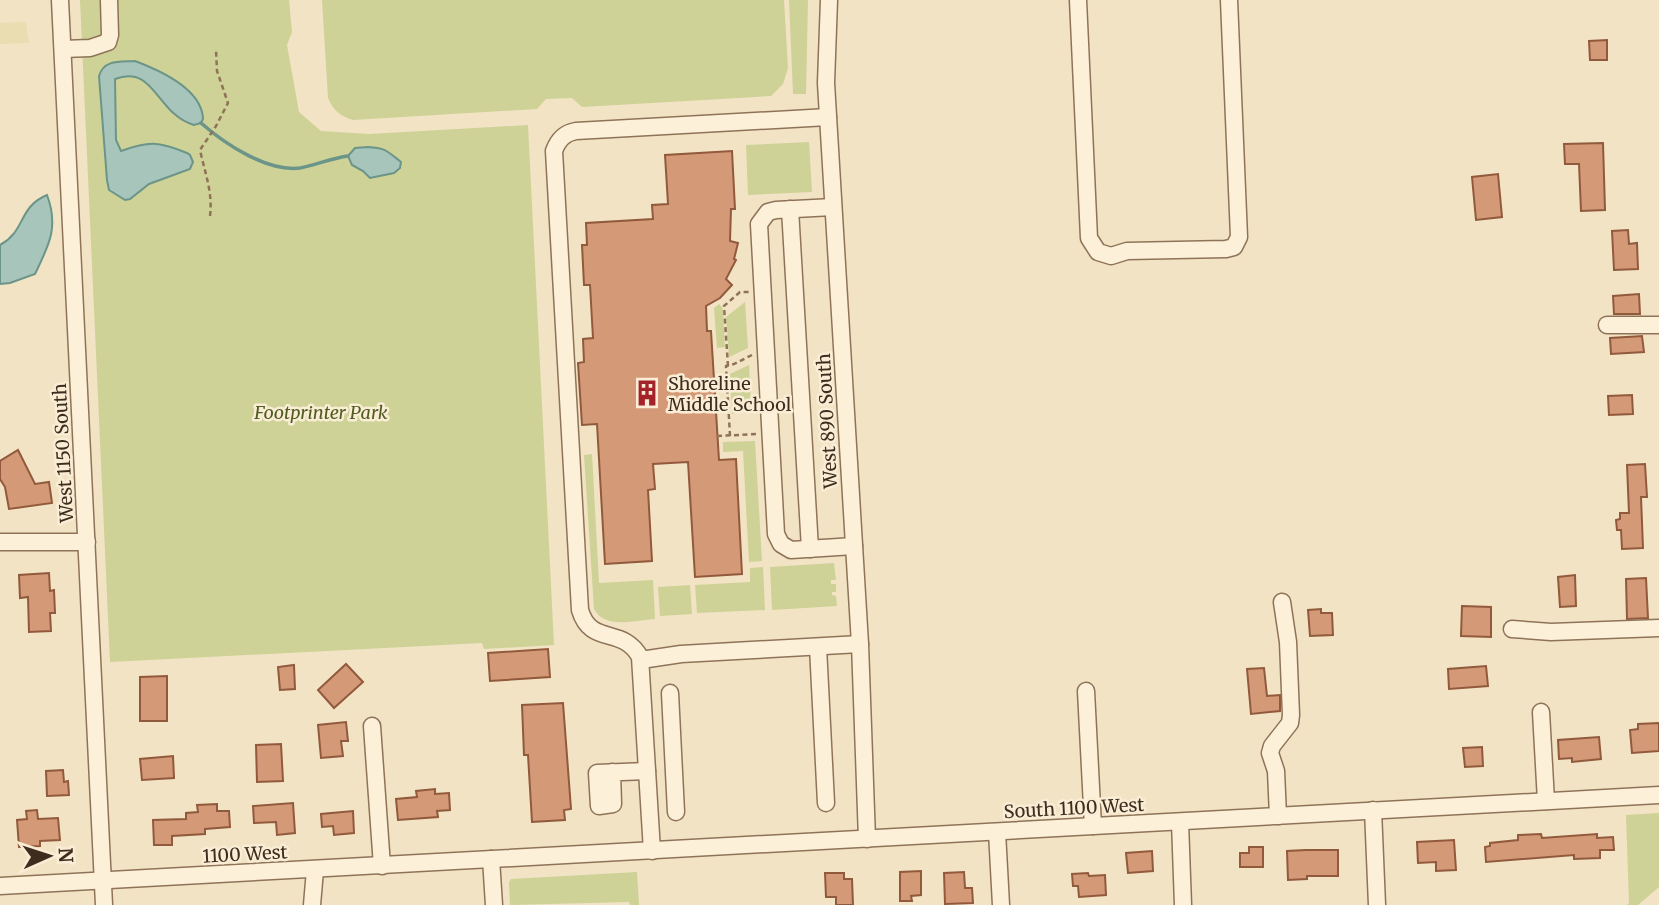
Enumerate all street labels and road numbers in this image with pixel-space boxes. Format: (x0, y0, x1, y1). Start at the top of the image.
street label: West 890 South (812, 353, 842, 490)
street label: West 1150 South (48, 383, 78, 524)
street label: South 1100 West (1003, 793, 1145, 823)
street label: 1100 West (202, 840, 288, 868)

